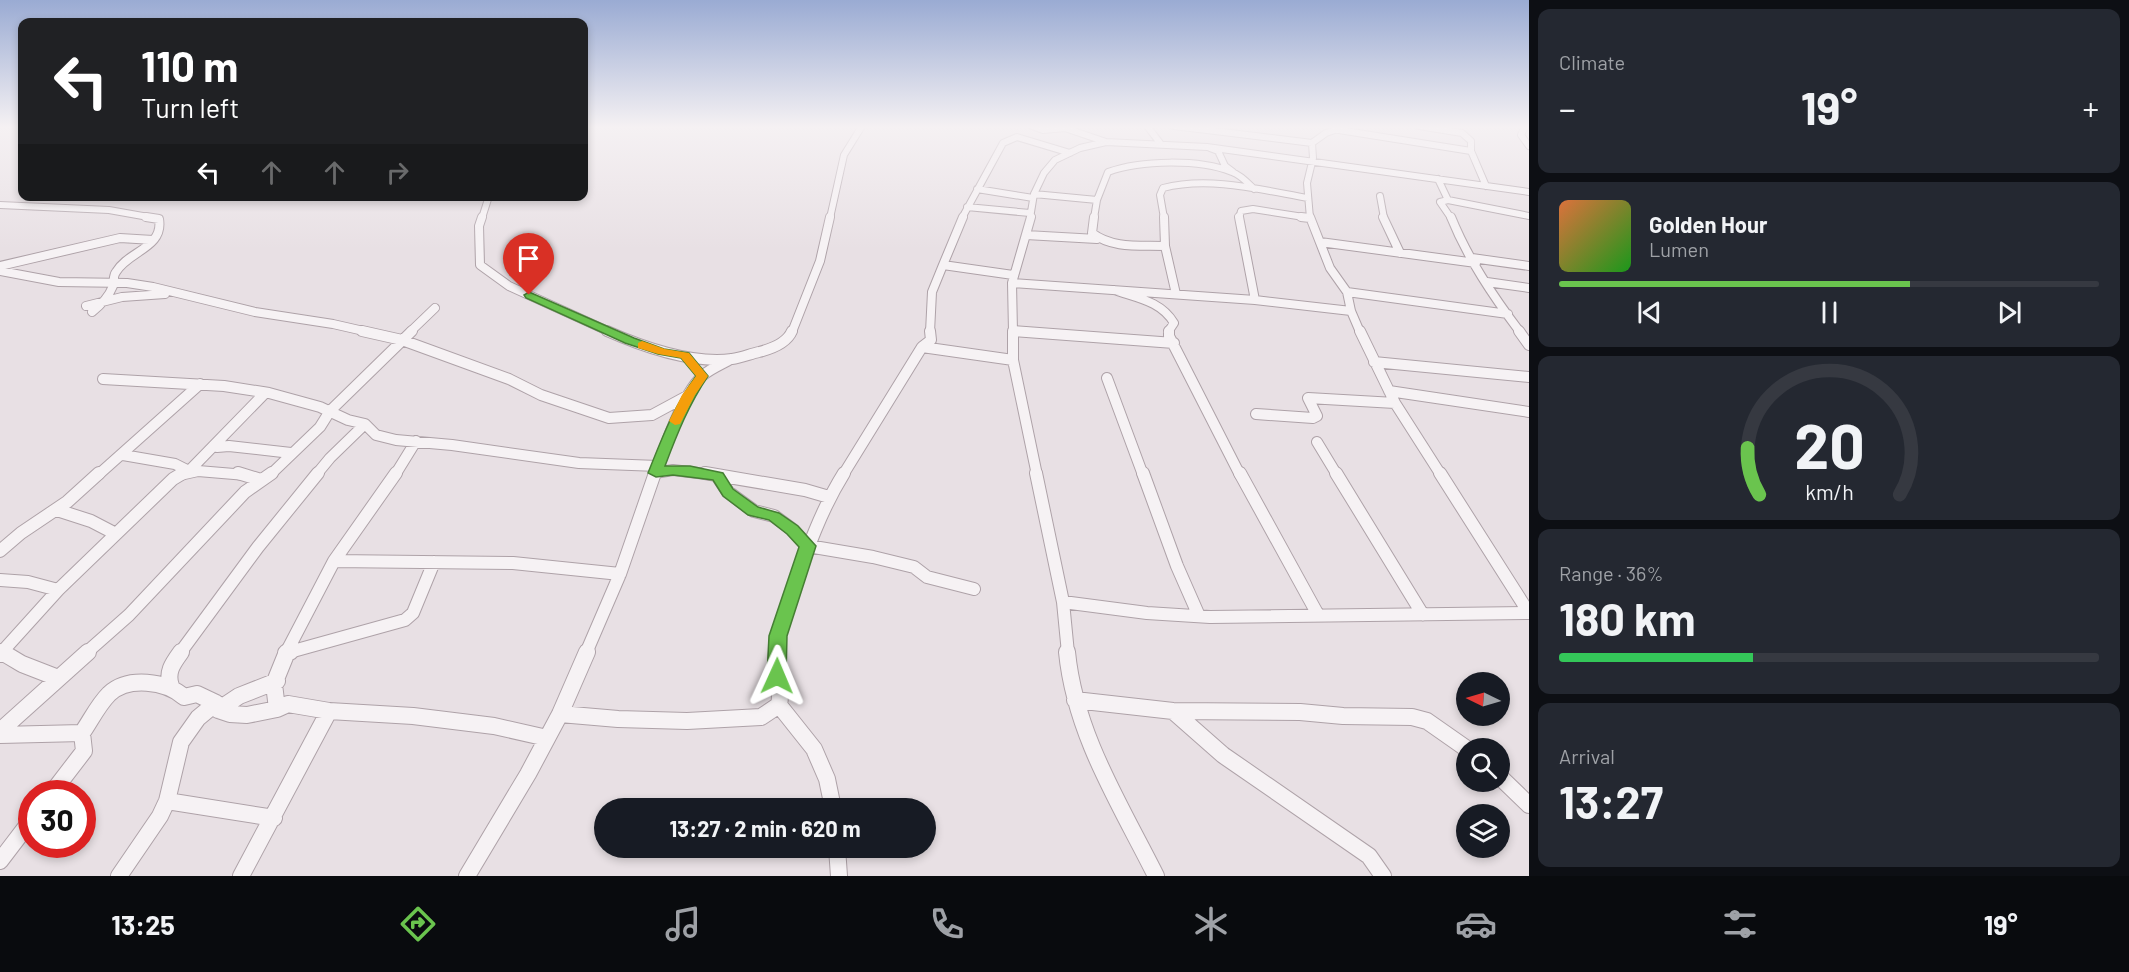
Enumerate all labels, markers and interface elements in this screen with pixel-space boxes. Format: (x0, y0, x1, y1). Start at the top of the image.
text: 110 m (141, 40, 238, 90)
icon: left (42, 42, 120, 120)
text: Climate (1559, 50, 1625, 74)
text: 19° (1801, 80, 1857, 134)
text: − (1559, 88, 1576, 128)
text: + (2083, 88, 2099, 128)
text: Turn left (141, 91, 239, 123)
icon: left (192, 156, 225, 189)
icon: ahead (255, 156, 288, 189)
icon: ahead (318, 156, 351, 189)
icon: right (381, 156, 414, 189)
text: Golden Hour (1649, 211, 1767, 237)
pin (503, 233, 554, 295)
text: Lumen (1649, 237, 1709, 261)
icon: arrive (512, 242, 545, 275)
icon: previous (1633, 296, 1666, 329)
icon: pause (1813, 296, 1846, 329)
icon: next (1993, 296, 2026, 329)
text: 20 (1794, 407, 1864, 481)
text: km/h (1805, 479, 1853, 504)
text: Range · 36% (1559, 561, 1663, 585)
text: 180 km (1559, 591, 1696, 645)
position arrow (745, 644, 809, 708)
north arrow (1456, 672, 1510, 726)
map controls (1456, 672, 1510, 858)
button: search (1456, 738, 1510, 792)
text: Arrival (1559, 744, 1615, 768)
text: 13:27 (1559, 774, 1663, 828)
speed limit sign: 30 (18, 780, 96, 858)
button: layers (1456, 804, 1510, 858)
text: 13:27 · 2 min · 620 m (669, 815, 861, 841)
icon: directions (397, 903, 439, 945)
icon: music (662, 903, 704, 945)
icon: phone (926, 903, 968, 945)
icon: climate (1190, 903, 1232, 945)
icon: car (1455, 903, 1497, 945)
icon: filters (1719, 903, 1761, 945)
text: 13:25 (111, 908, 175, 940)
text: 19° (1984, 908, 2018, 940)

